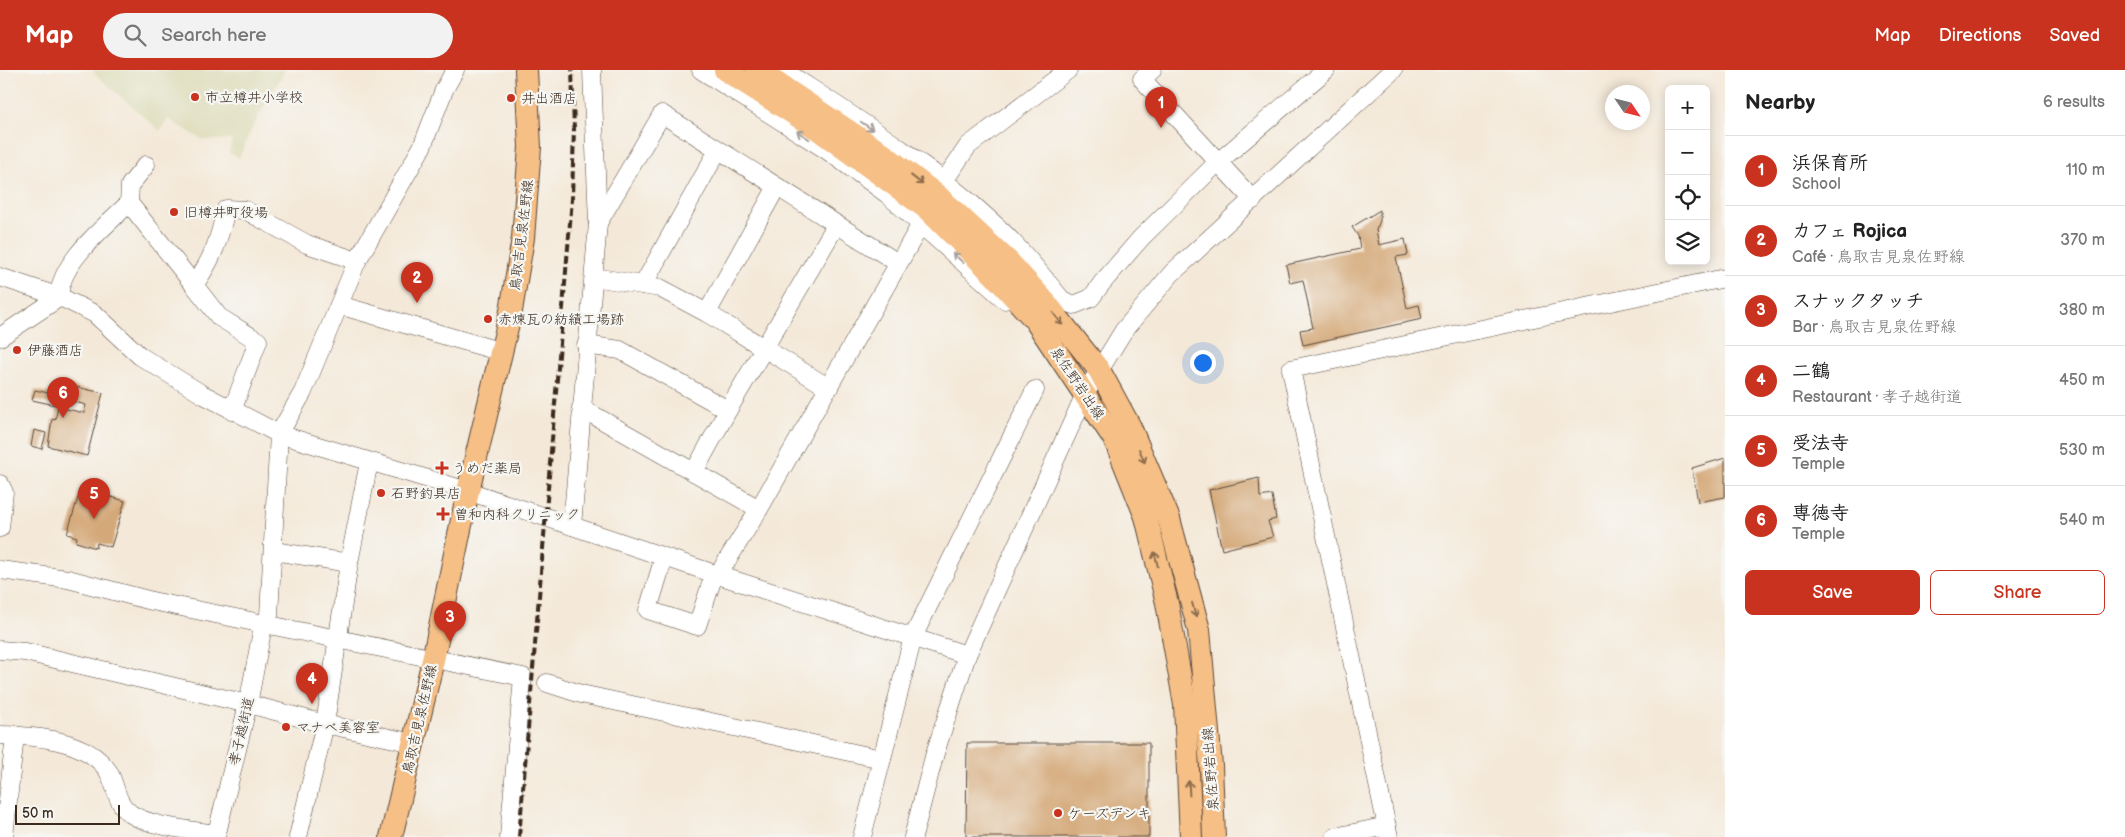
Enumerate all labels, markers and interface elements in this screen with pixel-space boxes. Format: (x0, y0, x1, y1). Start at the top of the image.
search box (103, 13, 453, 58)
text: Map (25, 21, 73, 50)
icon: search (121, 21, 149, 49)
text: Search here (161, 24, 267, 47)
text: Map (1875, 25, 1911, 46)
text: Directions (1939, 25, 2021, 46)
text: Saved (2049, 25, 2100, 46)
north arrow (1605, 85, 1650, 130)
map controls (1665, 85, 1710, 265)
button: + (1665, 85, 1710, 130)
pin: 1 (1145, 87, 1177, 128)
place label: 市立樽井小学校 (205, 89, 303, 106)
place label: 井出酒店 (521, 90, 577, 107)
text: Nearby (1745, 90, 1815, 115)
marker: 市立樽井小学校 (189, 91, 201, 103)
marker: 井出酒店 (505, 92, 517, 104)
text: 6 results (2043, 93, 2105, 112)
one-way arrow (860, 121, 874, 131)
one-way arrow (797, 130, 811, 140)
button: − (1665, 130, 1710, 175)
text: 浜保育所 (1792, 152, 1868, 175)
text: 1 (1758, 161, 1764, 180)
text: 110 m (2066, 161, 2105, 180)
one-way arrow (910, 175, 923, 186)
button: locate (1665, 175, 1710, 220)
text: School (1792, 175, 1841, 194)
street label: 鳥取吉見泉佐野線 (506, 178, 537, 292)
place label: 旧樽井町役場 (184, 204, 268, 221)
marker: 旧樽井町役場 (168, 206, 180, 218)
button: layers (1665, 220, 1710, 265)
text: カフェ Rojica (1792, 220, 1907, 243)
text: 2 (1756, 231, 1766, 250)
text: 370 m (2060, 231, 2105, 250)
text: Café · 鳥取吉見泉佐野線 (1792, 248, 1965, 267)
one-way arrow (951, 252, 964, 264)
pin: 2 (401, 262, 433, 303)
text: スナックタッチ (1792, 290, 1924, 313)
text: 3 (1756, 301, 1766, 320)
text: 380 m (2059, 301, 2105, 320)
place label: 赤煉瓦の紡績工場跡 (498, 311, 624, 328)
one-way arrow (1052, 312, 1063, 325)
marker: 赤煉瓦の紡績工場跡 (482, 313, 494, 325)
text: Bar · 鳥取吉見泉佐野線 (1792, 318, 1956, 337)
place label: 伊藤酒店 (27, 342, 83, 359)
marker: 伊藤酒店 (11, 344, 23, 356)
street label: 泉佐野岩出線 (1047, 344, 1108, 423)
your location (1190, 350, 1216, 376)
text: 二鶴 (1792, 360, 1830, 383)
text: 4 (1756, 371, 1766, 390)
text: 450 m (2059, 371, 2105, 390)
pin: 6 (47, 377, 79, 418)
text: Restaurant · 孝子越街道 (1792, 388, 1962, 407)
text: 受法寺 (1792, 432, 1849, 455)
text: 5 (1756, 441, 1766, 460)
text: 530 m (2059, 441, 2105, 460)
one-way arrow (1138, 448, 1148, 463)
text: Temple (1792, 455, 1845, 474)
place label: うめだ薬局 (452, 460, 522, 477)
marker: うめだ薬局 (436, 462, 448, 474)
pin: 5 (78, 478, 110, 519)
place label: 石野釣具店 (391, 485, 461, 502)
marker: 石野釣具店 (375, 487, 387, 499)
text: 専徳寺 (1792, 502, 1849, 525)
place label: 曽和内科クリニック (454, 506, 580, 523)
marker: 曽和内科クリニック (436, 507, 450, 521)
text: 6 (1756, 511, 1766, 530)
text: 540 m (2059, 511, 2105, 530)
text: Temple (1792, 525, 1845, 544)
one-way arrow (1151, 551, 1160, 567)
button: Save (1745, 570, 1920, 615)
button: Share (1930, 570, 2105, 615)
pin: 3 (434, 601, 466, 642)
one-way arrow (1190, 602, 1199, 618)
pin: 4 (296, 663, 328, 704)
street label: 鳥取吉見泉佐野線 (399, 663, 440, 776)
street label: 孝子越街道 (225, 695, 258, 767)
place label: マナベ美容室 (296, 719, 380, 736)
marker: マナベ美容室 (280, 721, 292, 733)
street label: 泉佐野岩出線 (1199, 726, 1222, 811)
one-way arrow (1185, 781, 1194, 797)
scale bar (15, 802, 120, 825)
text: 50 m (22, 805, 54, 822)
place label: ケーズデンキ (1068, 805, 1151, 822)
marker: ケーズデンキ (1052, 807, 1064, 819)

